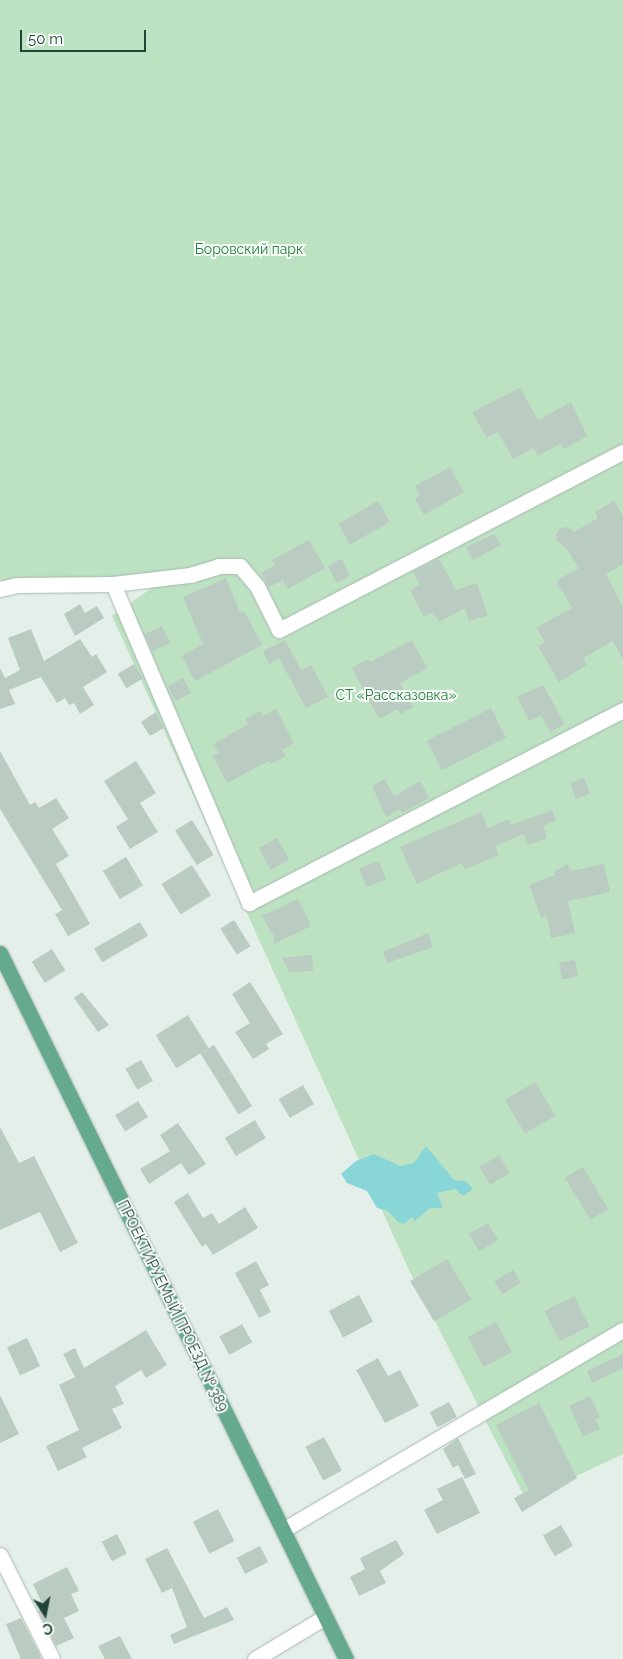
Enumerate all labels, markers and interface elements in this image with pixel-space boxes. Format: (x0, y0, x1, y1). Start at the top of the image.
scale bar (22, 20, 149, 52)
text: 50 m (28, 30, 63, 48)
park label: Боровский парк (195, 241, 303, 257)
park label: СТ «Рассказовка» (335, 687, 457, 703)
street label: ПРОЕКТИРУЕМЫЙ ПРОЕЗД № 389 (114, 1198, 232, 1414)
north arrow (20, 1589, 70, 1639)
text: С (42, 1620, 54, 1637)

